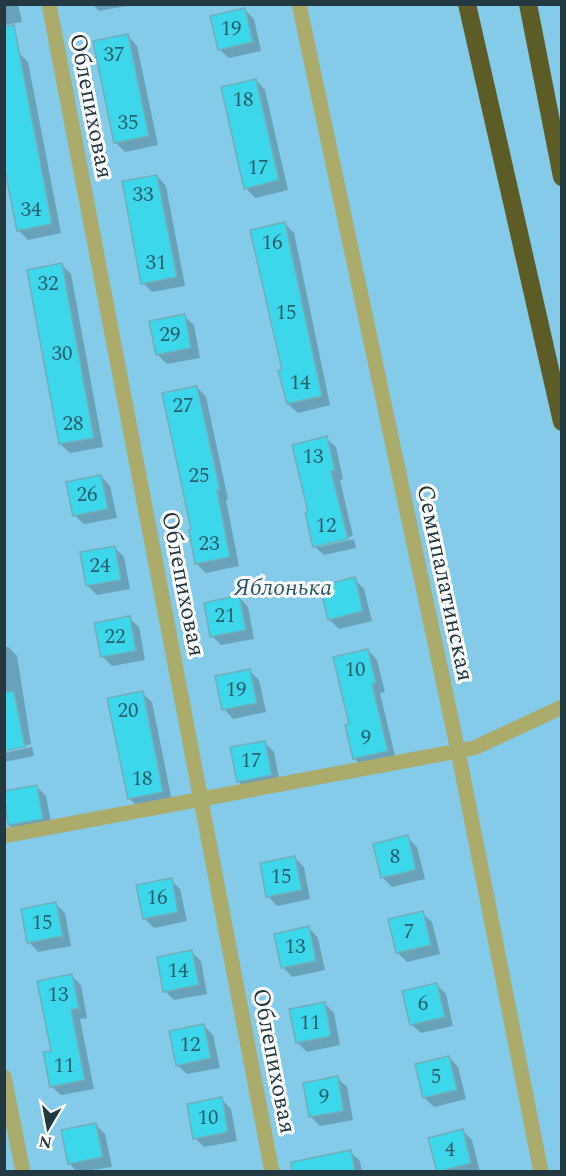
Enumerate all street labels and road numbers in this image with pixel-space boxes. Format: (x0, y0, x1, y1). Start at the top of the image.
street label: Облепиховая (59, 30, 123, 182)
street label: Семипалатинская (407, 481, 483, 685)
street label: Облепиховая (151, 508, 215, 660)
street label: Облепиховая (242, 985, 306, 1137)

